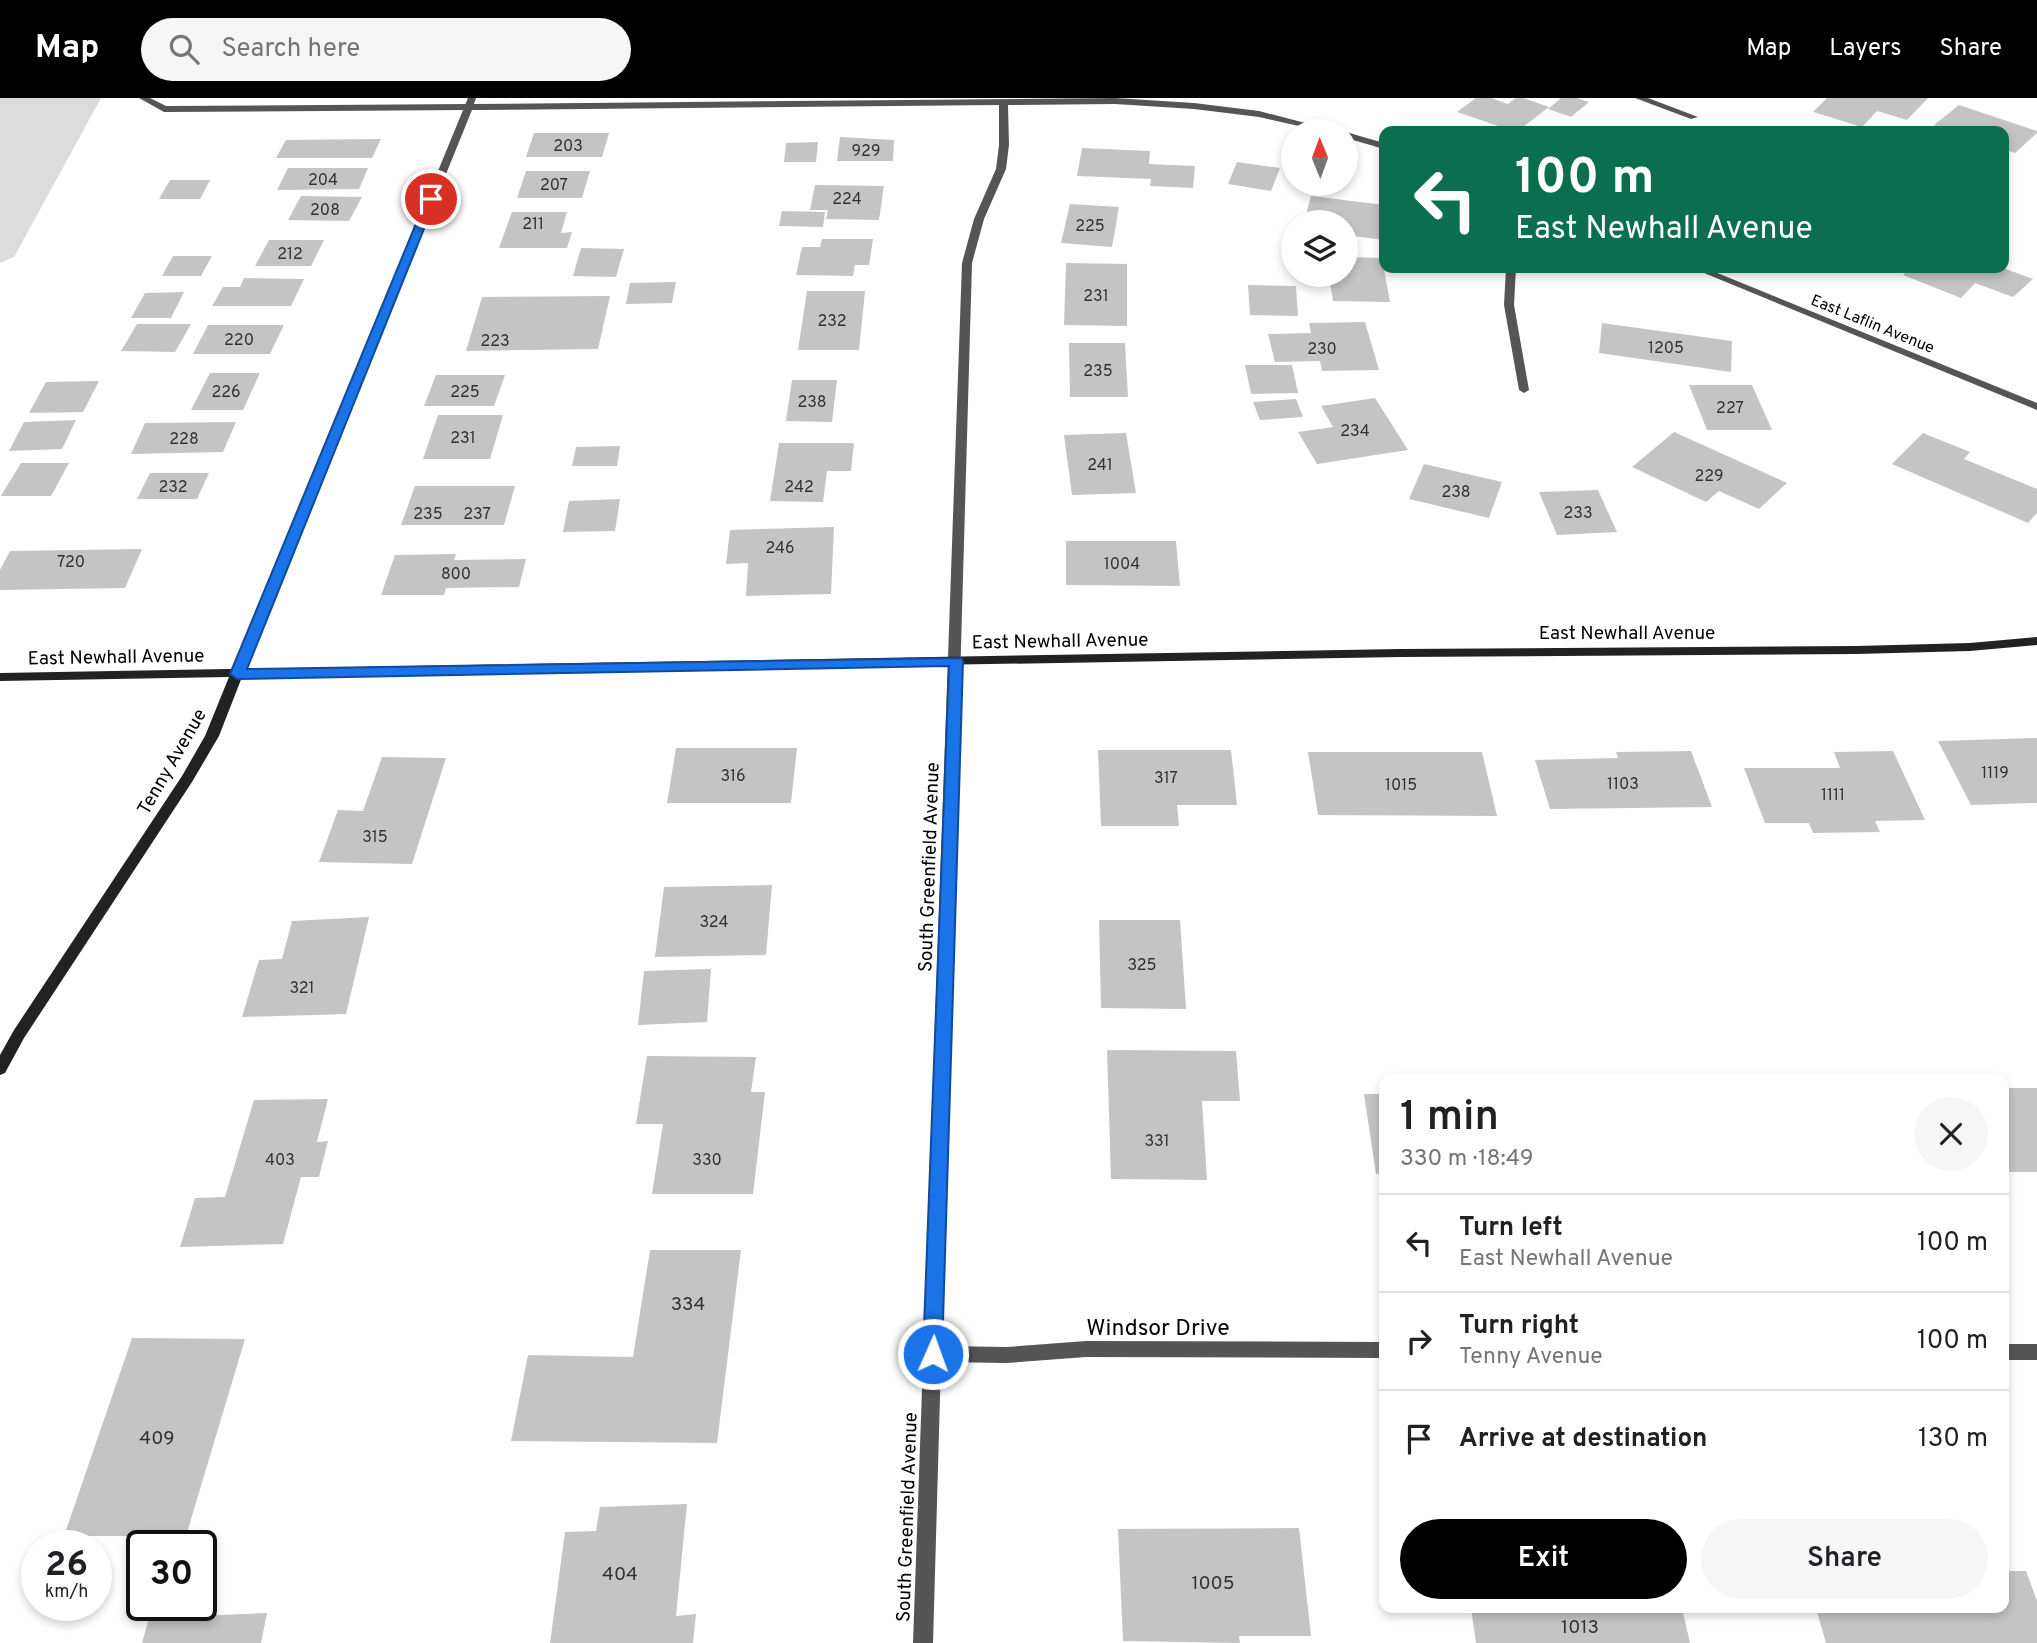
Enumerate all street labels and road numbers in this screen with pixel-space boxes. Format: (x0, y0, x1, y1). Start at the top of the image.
street label: East Laflin Avenue (1807, 291, 1937, 359)
street label: East Newhall Avenue (1539, 622, 1715, 646)
street label: East Newhall Avenue (971, 628, 1149, 656)
street label: East Newhall Avenue (27, 644, 205, 672)
street label: Tenny Avenue (133, 705, 213, 819)
street label: South Greenfield Avenue (914, 762, 946, 973)
street label: Windsor Drive (1086, 1315, 1230, 1344)
street label: South Greenfield Avenue (892, 1412, 924, 1623)

